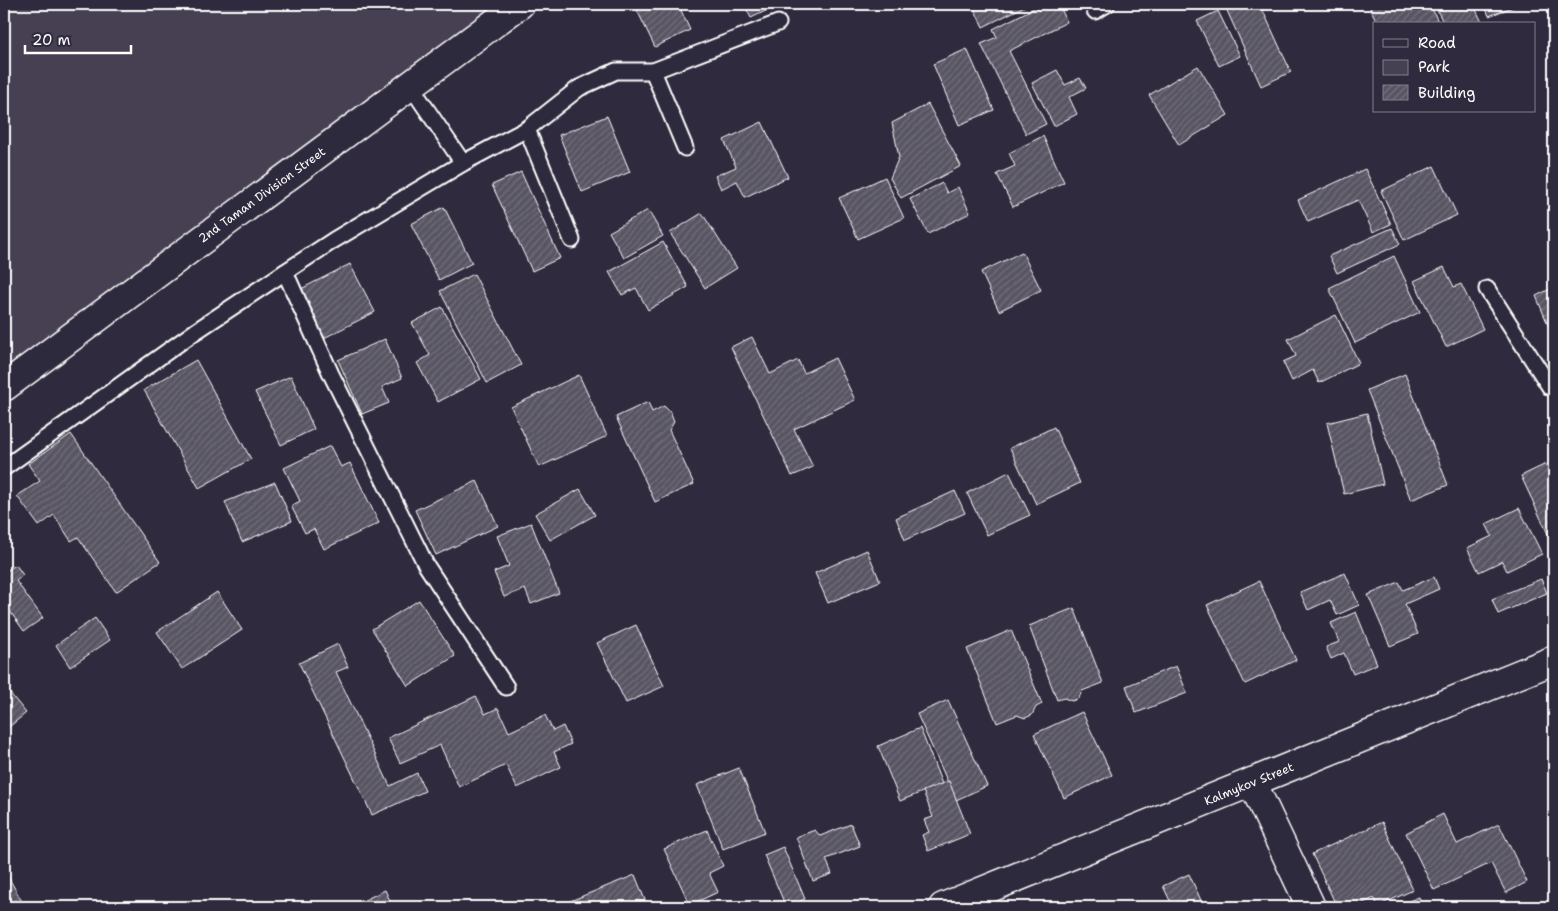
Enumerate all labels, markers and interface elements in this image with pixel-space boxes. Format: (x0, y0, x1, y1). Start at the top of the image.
scale bar (25, 22, 131, 54)
legend (1373, 22, 1536, 112)
text: 20 m (32, 30, 71, 50)
text: Road (1418, 33, 1456, 53)
text: Park (1418, 57, 1450, 77)
text: Building (1418, 83, 1475, 103)
street label: 2nd Taman Division Street (195, 143, 329, 247)
street label: Kalmykov Street (1202, 759, 1296, 809)

